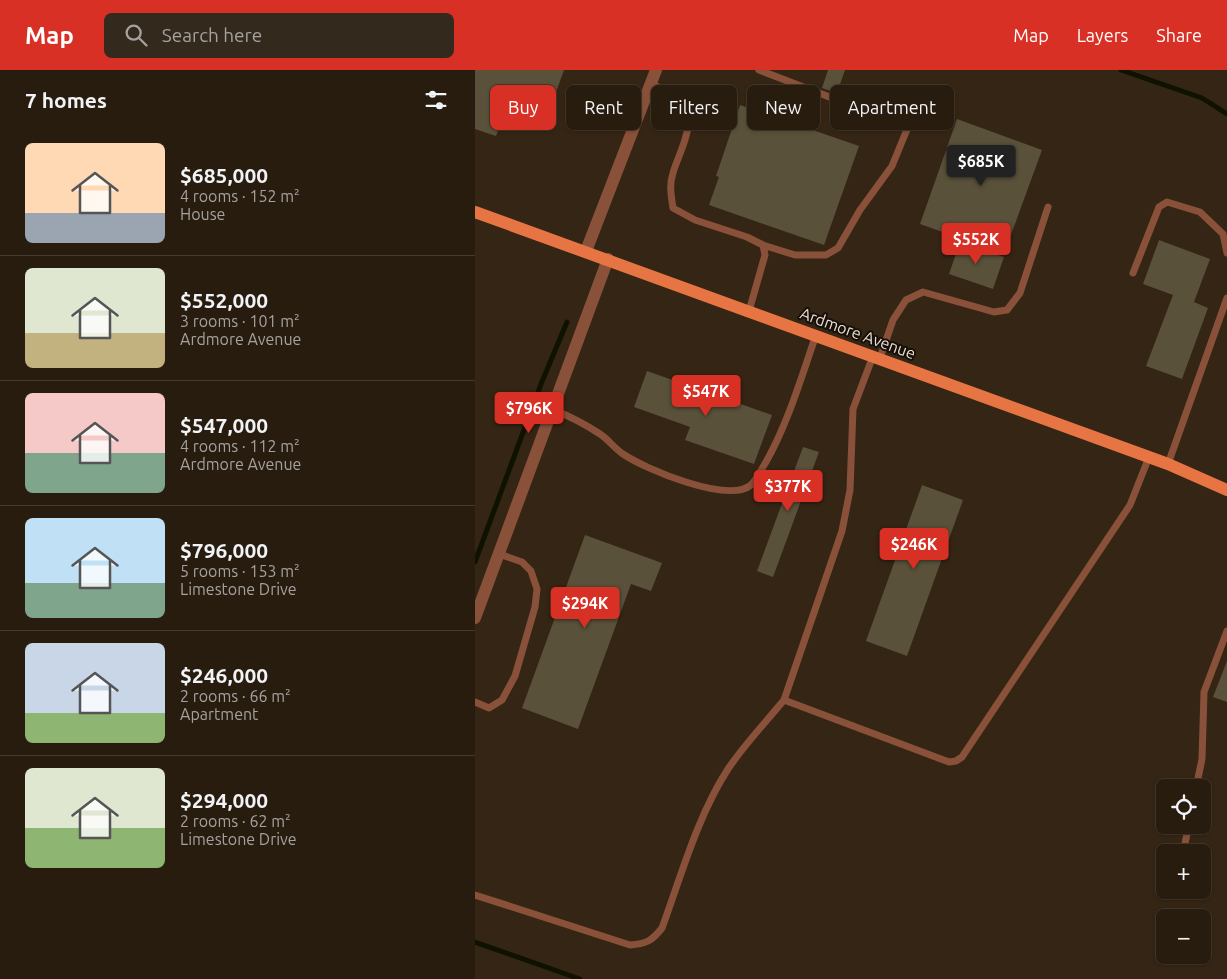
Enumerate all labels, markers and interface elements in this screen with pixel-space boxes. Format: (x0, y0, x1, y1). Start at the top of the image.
search box (104, 13, 454, 58)
icon: search (122, 21, 150, 49)
text: Map (25, 22, 74, 49)
text: Search here (162, 24, 262, 46)
text: Map (1013, 25, 1049, 45)
text: Layers (1077, 25, 1128, 45)
text: Share (1156, 25, 1202, 45)
chip: Buy (490, 85, 556, 130)
chip: Rent (566, 85, 641, 130)
chip: Filters (651, 85, 737, 130)
chip: New (747, 85, 820, 130)
chip: Apartment (830, 85, 954, 130)
icon: filters (422, 86, 450, 114)
text: 7 homes (25, 88, 107, 112)
pin: $685K (946, 144, 1016, 187)
text: $685K (958, 152, 1004, 170)
icon: home (65, 163, 125, 223)
text: $685,000 (180, 163, 268, 187)
text: 4 rooms · 152 m² (180, 187, 300, 205)
text: House (180, 205, 225, 223)
pin: $552K (941, 222, 1011, 265)
text: $552K (953, 230, 999, 248)
icon: home (65, 288, 125, 348)
text: $552,000 (180, 288, 268, 312)
street label: Ardmore Avenue (798, 304, 918, 362)
text: 3 rooms · 101 m² (180, 312, 300, 330)
text: Ardmore Avenue (180, 330, 301, 348)
pin: $547K (671, 374, 741, 417)
text: $547K (683, 382, 729, 400)
pin: $796K (494, 392, 564, 434)
text: $796K (506, 399, 552, 417)
icon: home (65, 413, 125, 473)
text: $547,000 (180, 413, 268, 437)
text: 4 rooms · 112 m² (180, 437, 300, 455)
text: Ardmore Avenue (180, 455, 301, 473)
pin: $377K (753, 470, 823, 512)
text: $377K (765, 477, 811, 495)
pin: $246K (879, 528, 949, 570)
text: $246K (891, 535, 937, 553)
icon: home (65, 538, 125, 598)
text: $796,000 (180, 538, 268, 562)
text: 5 rooms · 153 m² (180, 562, 300, 580)
text: Limestone Drive (180, 580, 297, 598)
pin: $294K (550, 586, 620, 629)
text: $294K (562, 594, 608, 612)
icon: home (65, 663, 125, 723)
text: $246,000 (180, 663, 268, 687)
text: 2 rooms · 66 m² (180, 687, 291, 705)
text: Apartment (180, 705, 258, 723)
map controls (1156, 779, 1211, 964)
button: locate (1156, 779, 1211, 834)
icon: home (65, 788, 125, 848)
text: $294,000 (180, 788, 268, 812)
text: 2 rooms · 62 m² (180, 812, 291, 830)
text: Limestone Drive (180, 830, 297, 848)
button: + (1156, 844, 1211, 899)
button: − (1156, 909, 1211, 964)

